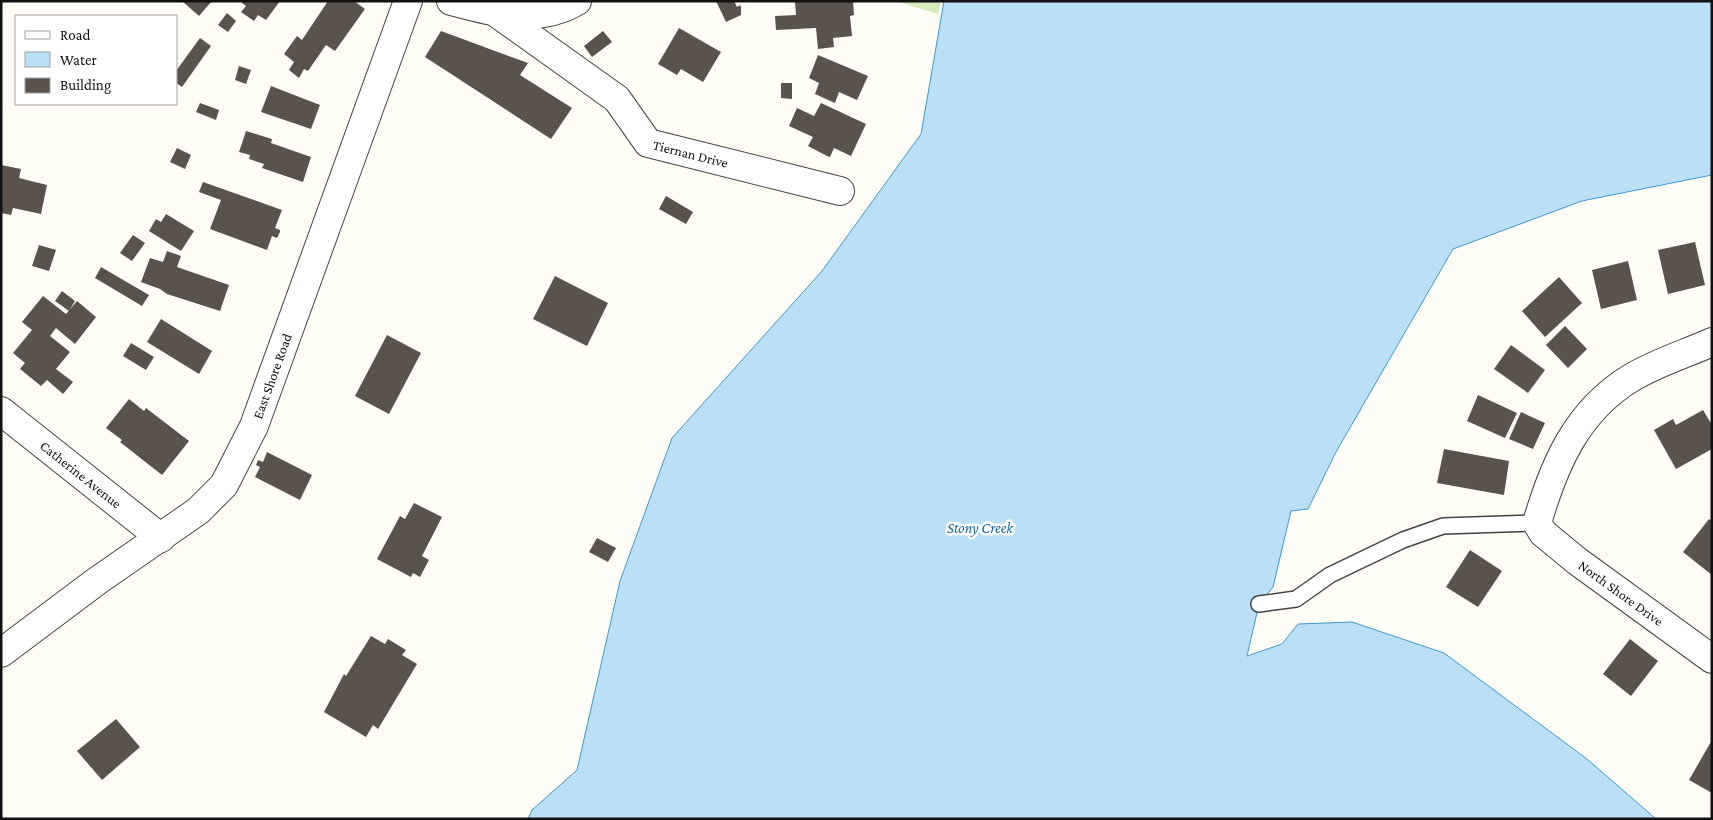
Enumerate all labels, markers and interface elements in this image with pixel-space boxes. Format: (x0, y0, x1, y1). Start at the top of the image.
legend (15, 15, 178, 105)
text: Road (60, 27, 91, 43)
text: Water (60, 52, 97, 68)
text: Building (60, 77, 111, 94)
street label: Tiernan Drive (651, 137, 730, 171)
street label: East Shore Road (249, 331, 295, 421)
street label: Catherine Avenue (37, 437, 125, 512)
water label: Stony Creek (947, 520, 1014, 537)
street label: North Shore Drive (1576, 557, 1667, 629)

